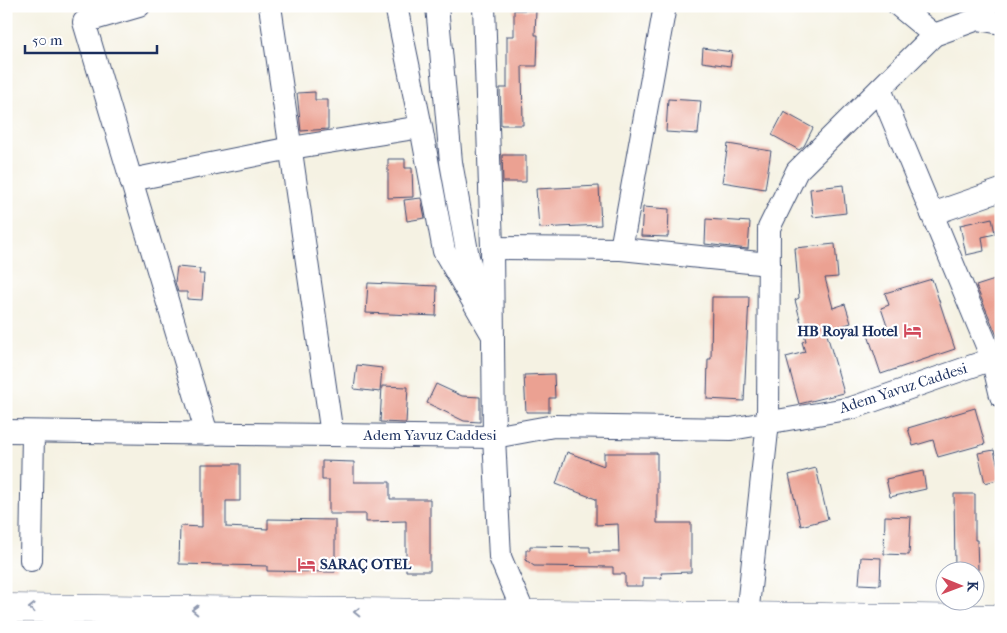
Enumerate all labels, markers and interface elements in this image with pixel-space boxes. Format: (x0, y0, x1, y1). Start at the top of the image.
scale bar (25, 22, 158, 54)
text: 50 m (32, 31, 63, 49)
hotel icon: HB Royal Hotel (902, 321, 922, 341)
place label: HB Royal Hotel (797, 322, 899, 340)
street label: Adem Yavuz Caddesi (836, 359, 970, 417)
street label: Adem Yavuz Caddesi (362, 426, 497, 444)
hotel icon: SARAÇ OTEL (296, 554, 316, 574)
place label: SARAÇ OTEL (320, 555, 412, 574)
north arrow (934, 560, 984, 610)
text: K (964, 581, 981, 592)
one-way arrow (28, 603, 36, 613)
one-way arrow (190, 605, 198, 615)
one-way arrow (353, 607, 360, 617)

